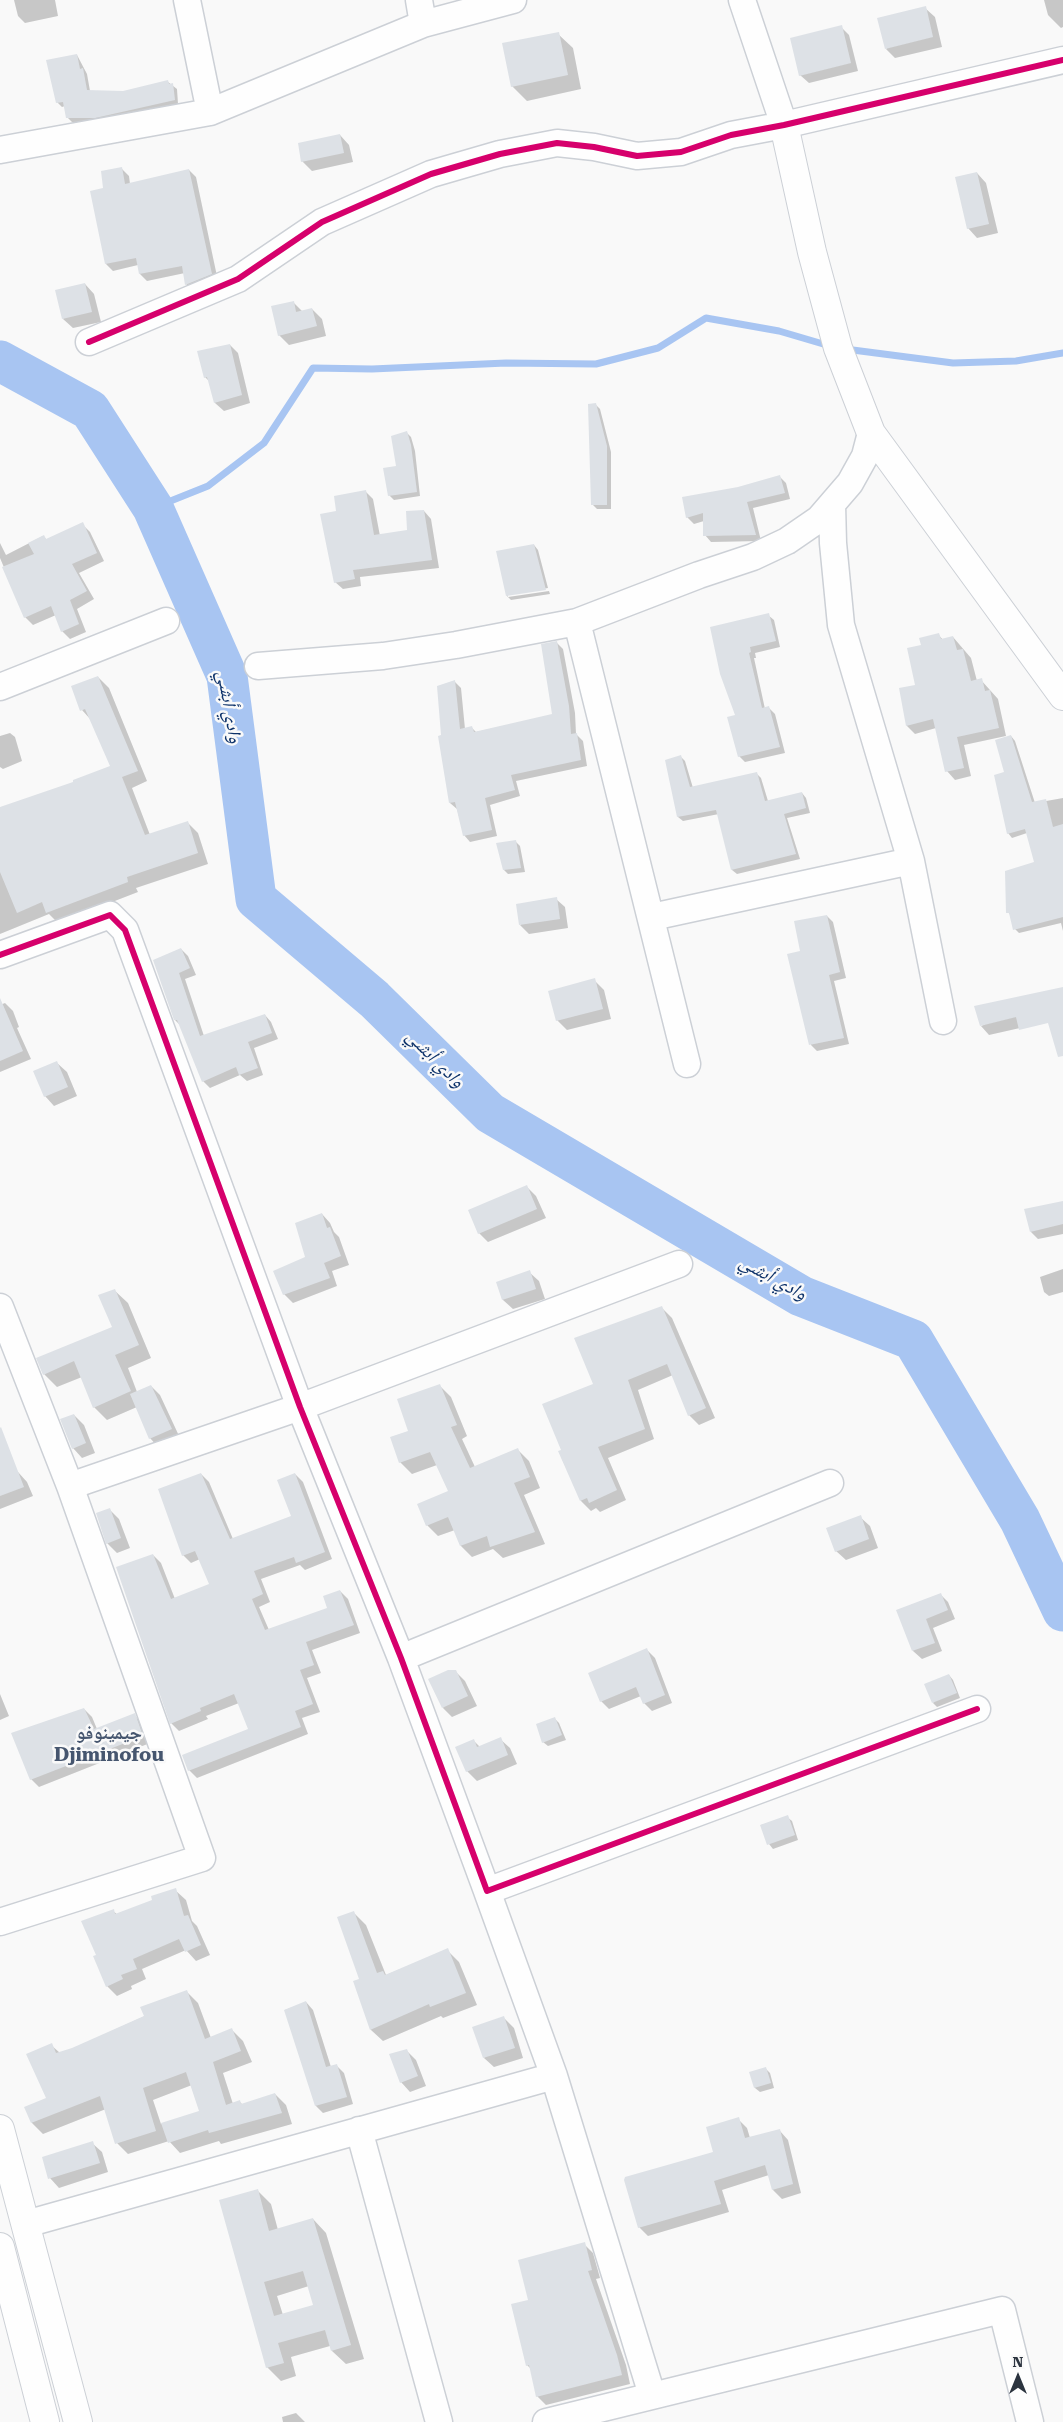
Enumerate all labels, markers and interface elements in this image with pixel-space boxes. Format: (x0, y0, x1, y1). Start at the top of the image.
water label: وادي أبشي (211, 669, 247, 745)
water label: وادي أبشي (401, 1025, 469, 1093)
water label: وادي أبشي (735, 1250, 811, 1306)
district label: جيمينوفو Djiminofou (54, 1722, 164, 1766)
north arrow (993, 2352, 1043, 2402)
text: N (1013, 2354, 1023, 2370)

